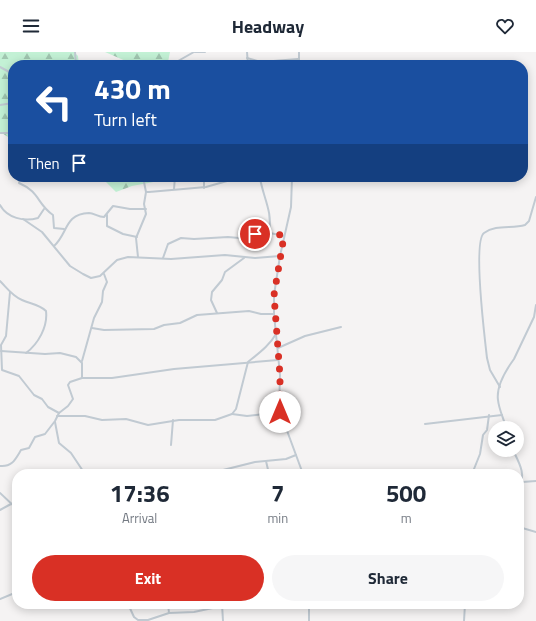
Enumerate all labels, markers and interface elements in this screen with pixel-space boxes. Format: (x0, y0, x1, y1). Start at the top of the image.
text: Headway (232, 13, 304, 40)
icon: menu (20, 15, 42, 37)
icon: heart (494, 15, 516, 37)
text: 430 m (94, 67, 171, 110)
icon: left (28, 76, 80, 128)
text: Turn left (94, 106, 157, 133)
text: Then (28, 152, 60, 175)
icon: arrive (68, 152, 90, 174)
pin (238, 217, 272, 251)
icon: arrive (244, 223, 266, 245)
position arrow (259, 391, 301, 433)
map controls (488, 421, 524, 457)
button: layers (488, 421, 524, 457)
text: 17:36 (110, 475, 170, 511)
text: 7 (271, 475, 285, 511)
text: 500 (386, 475, 426, 511)
text: Arrival (122, 508, 157, 528)
text: min (267, 508, 288, 528)
text: m (401, 508, 412, 528)
button: Exit (32, 555, 264, 601)
button: Share (272, 555, 504, 601)

